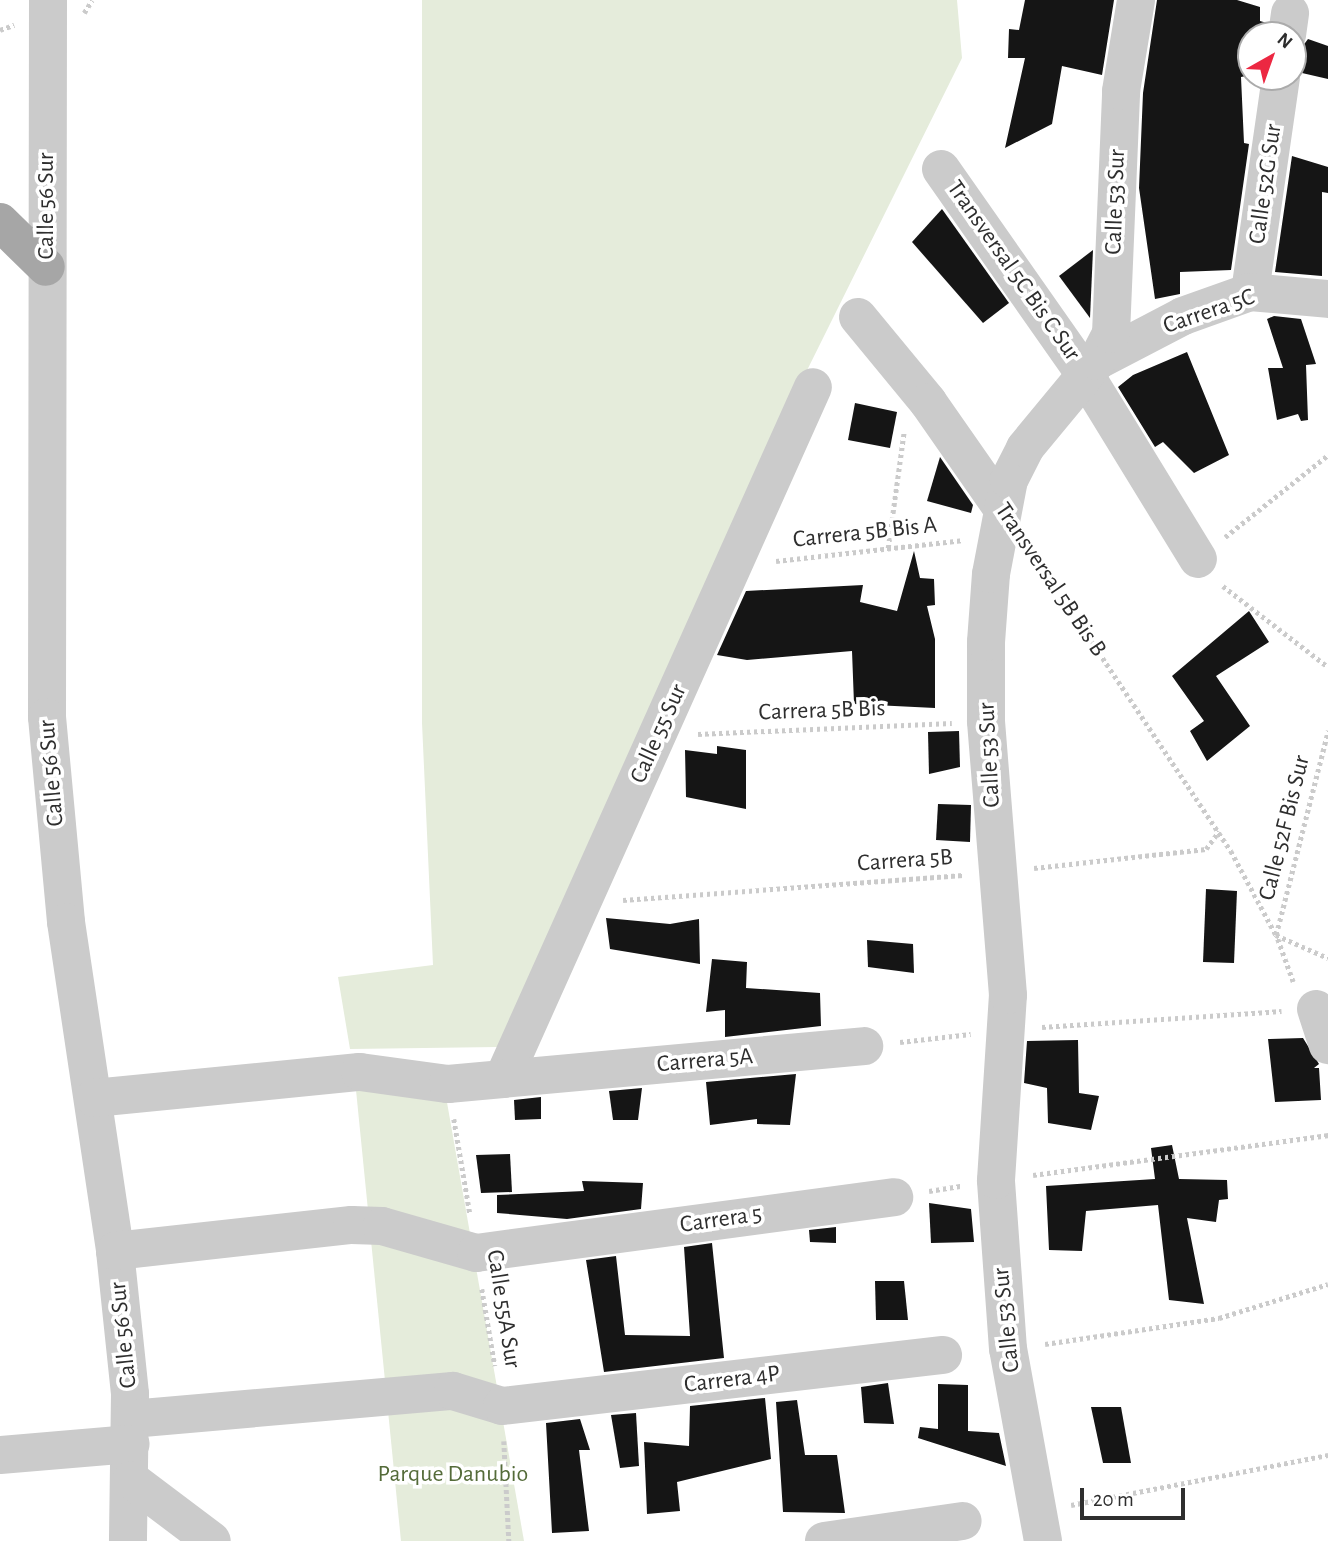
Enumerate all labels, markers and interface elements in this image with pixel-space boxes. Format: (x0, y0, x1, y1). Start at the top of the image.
north arrow (1237, 21, 1307, 91)
text: N (1273, 30, 1296, 53)
street label: Calle 52G Sur (1243, 122, 1289, 246)
street label: Calle 53 Sur (1100, 149, 1132, 255)
street label: Calle 56 Sur (33, 153, 61, 259)
street label: Transversal 5C Bis C Sur (940, 175, 1086, 367)
street label: Carrera 5C (1159, 283, 1259, 341)
street label: Transversal 5B Bis B (988, 497, 1112, 663)
street label: Carrera 5B Bis A (792, 511, 938, 555)
street label: Calle 55 Sur (624, 680, 694, 788)
street label: Carrera 5B Bis (758, 694, 886, 728)
street label: Calle 53 Sur (973, 702, 1007, 808)
street label: Calle 56 Sur (33, 719, 71, 827)
street label: Calle 52F Bis Sur (1253, 753, 1317, 903)
street label: Carrera 5B (856, 843, 954, 879)
street label: Carrera 5A (656, 1042, 754, 1080)
street label: Carrera 5 (678, 1200, 764, 1240)
street label: Calle 55A Sur (479, 1248, 527, 1370)
street label: Calle 53 Sur (987, 1266, 1027, 1374)
street label: Calle 56 Sur (104, 1280, 144, 1390)
street label: Carrera 4P (682, 1360, 782, 1400)
park label: Parque Danubio (378, 1461, 528, 1489)
scale bar (1083, 1474, 1188, 1518)
text: 20 m (1093, 1489, 1134, 1510)

